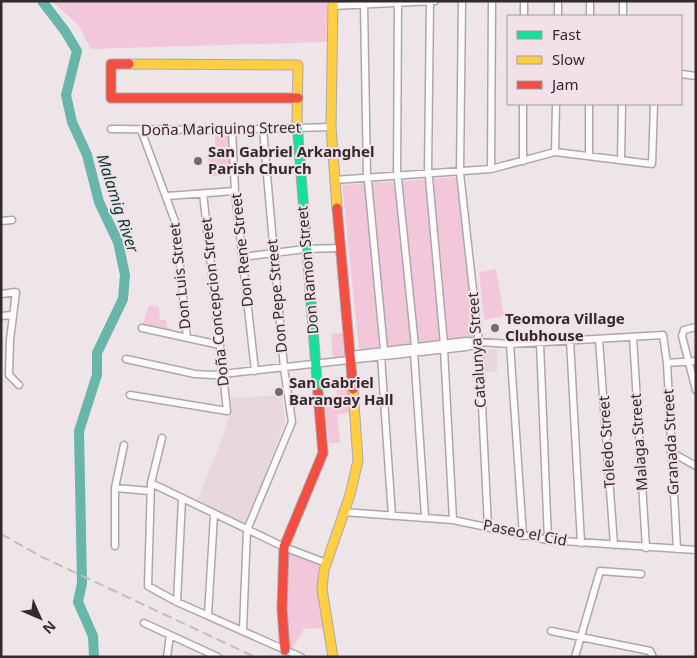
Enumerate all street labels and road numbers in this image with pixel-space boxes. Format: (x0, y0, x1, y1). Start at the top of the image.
street label: Doña Mariquing Street (141, 117, 302, 139)
street label: Don Rene Street (225, 192, 257, 308)
street label: Don Ramon Street (291, 204, 323, 335)
street label: Doña Concepcion Street (195, 216, 233, 387)
street label: Don Luis Street (163, 221, 195, 330)
street label: Don Pepe Street (261, 238, 291, 354)
street label: Catalunya Street (462, 291, 490, 409)
street label: Granada Street (657, 388, 683, 496)
street label: Malaga Street (625, 392, 651, 492)
street label: Toledo Street (593, 395, 619, 489)
street label: Paseo el Cid (482, 514, 569, 550)

